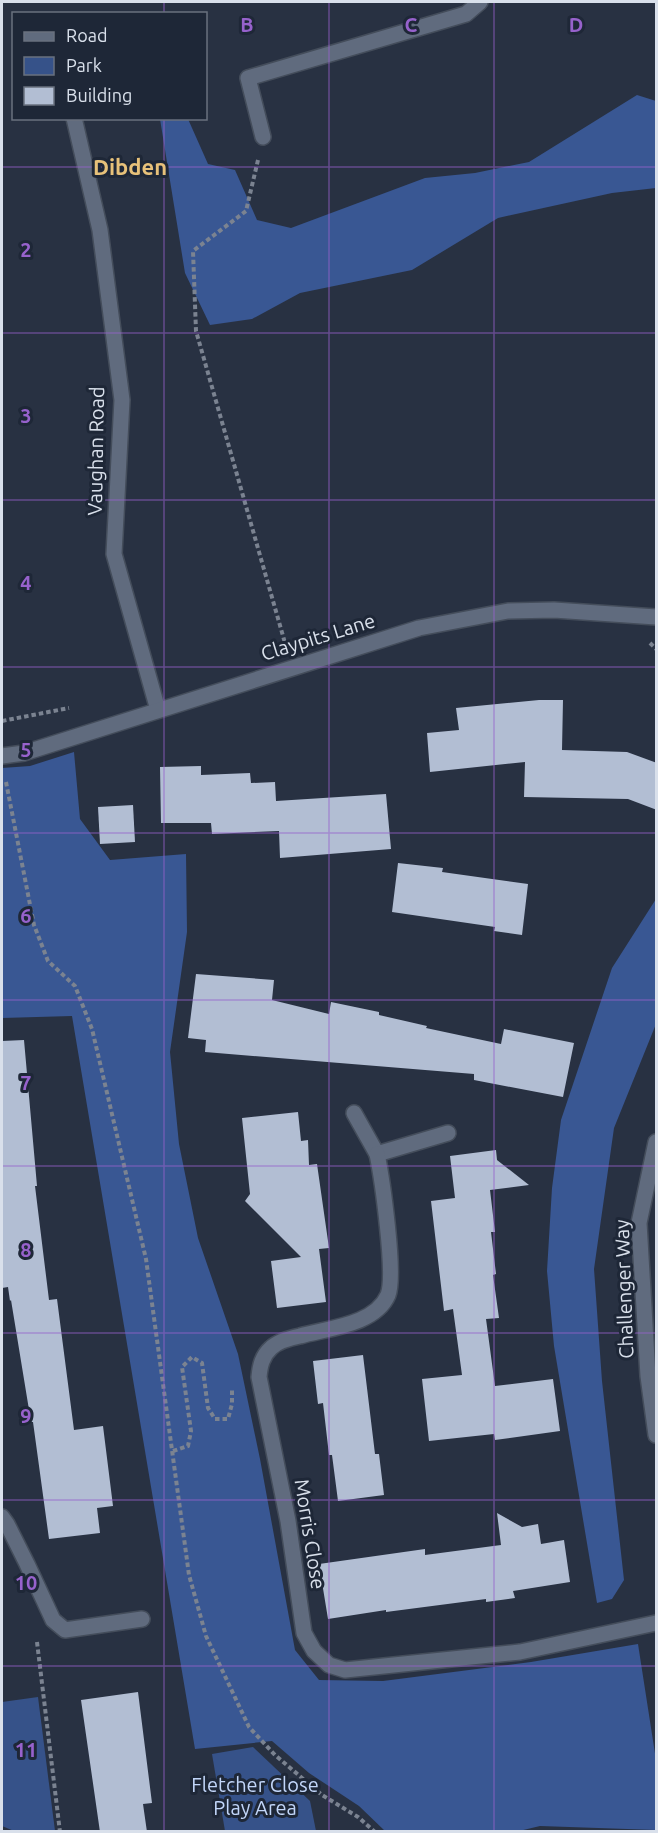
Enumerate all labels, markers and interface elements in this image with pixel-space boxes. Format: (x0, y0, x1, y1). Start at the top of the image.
legend (12, 12, 207, 120)
text: B (240, 13, 254, 36)
text: C (405, 13, 418, 36)
text: D (569, 13, 583, 36)
text: Road (66, 25, 108, 45)
text: Park (66, 55, 102, 75)
text: Building (66, 85, 132, 105)
district label: Dibden (93, 154, 167, 179)
text: 2 (20, 238, 32, 261)
street label: Vaughan Road (83, 386, 108, 516)
text: 3 (20, 404, 32, 427)
text: 4 (20, 571, 32, 594)
street label: Claypits Lane (258, 608, 378, 665)
text: 5 (20, 738, 32, 761)
text: 6 (20, 904, 32, 927)
text: 7 (20, 1071, 32, 1094)
street label: Challenger Way (610, 1219, 637, 1359)
text: 8 (20, 1238, 32, 1261)
text: 9 (20, 1404, 32, 1427)
street label: Morris Close (290, 1477, 331, 1591)
text: 10 (15, 1571, 37, 1594)
text: 11 (15, 1738, 37, 1761)
park label: Fletcher Close Play Area (191, 1773, 319, 1819)

